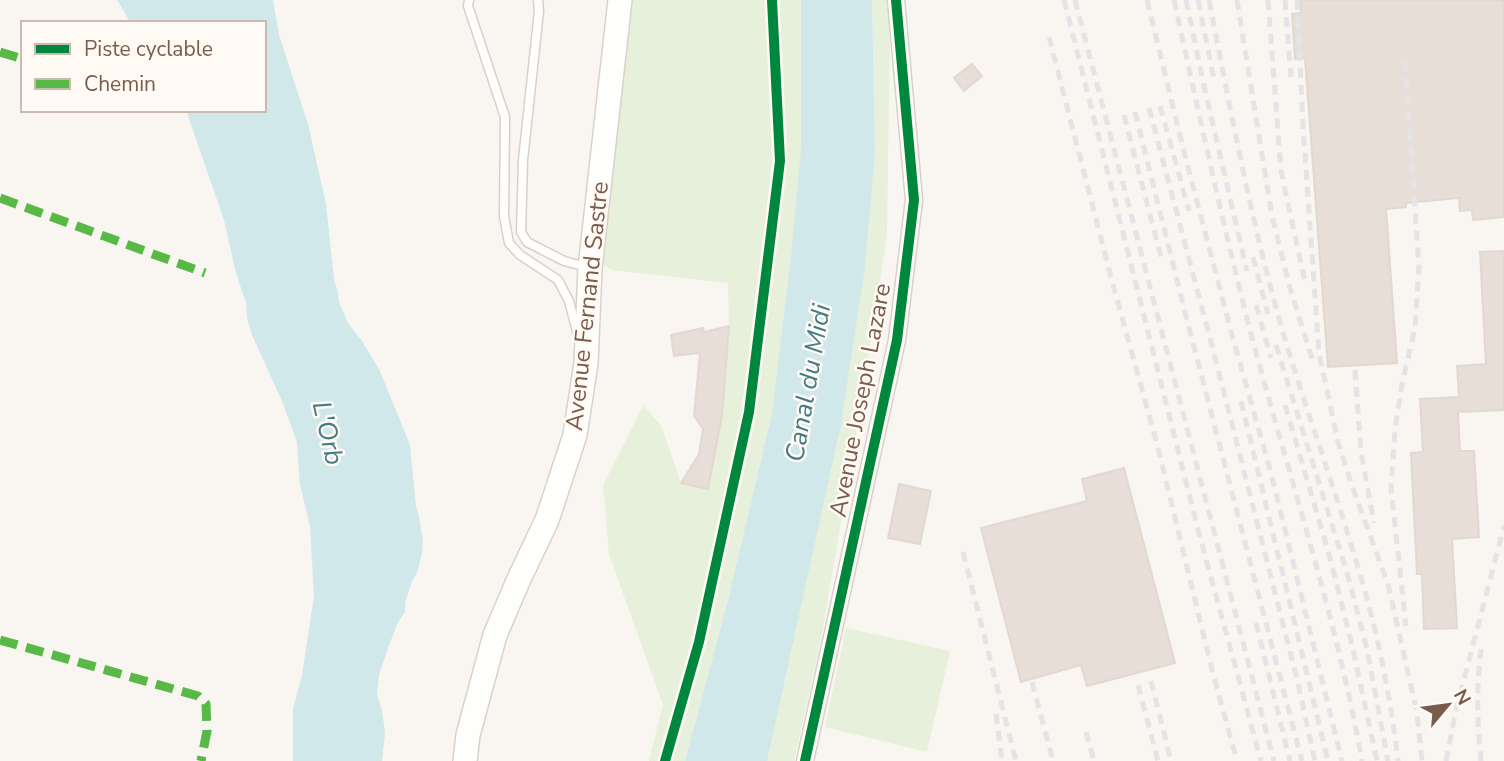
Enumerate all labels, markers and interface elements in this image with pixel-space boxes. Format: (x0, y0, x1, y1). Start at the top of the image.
legend (21, 21, 266, 112)
text: Piste cyclable (84, 35, 213, 63)
text: Chemin (84, 70, 156, 98)
street label: Avenue Fernand Sastre (558, 180, 616, 432)
street label: Avenue Joseph Lazare (822, 280, 898, 520)
water label: Canal du Midi (777, 300, 839, 465)
water label: L'Orb (304, 398, 352, 468)
north arrow (1413, 670, 1483, 740)
text: N (1447, 685, 1477, 710)

